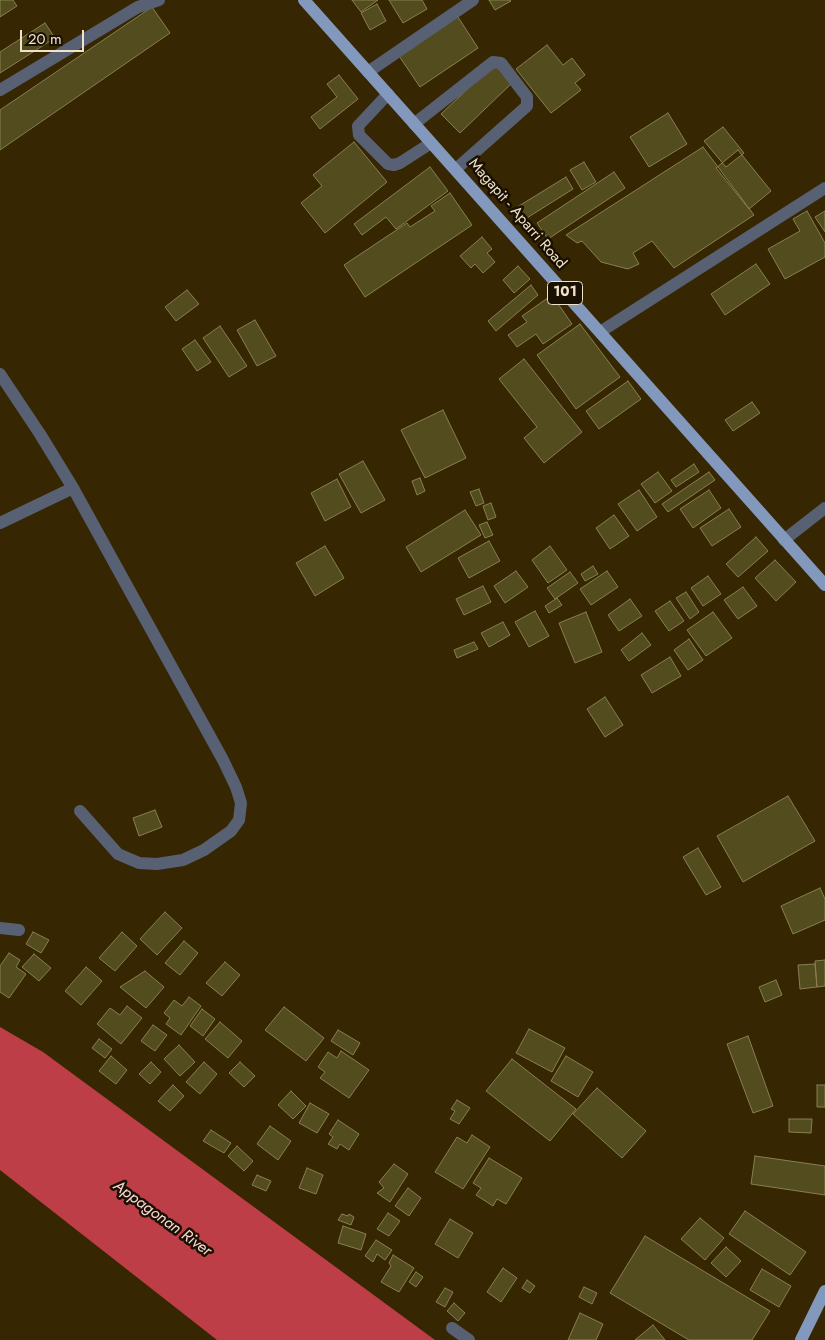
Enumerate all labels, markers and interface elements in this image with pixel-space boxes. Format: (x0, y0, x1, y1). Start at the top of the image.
scale bar (22, 20, 86, 52)
text: 20 m (28, 28, 62, 50)
street label: Magapit - Aparri Road (464, 155, 570, 273)
road number: 101 (548, 282, 582, 304)
water label: Appagonan River (109, 1177, 215, 1261)

